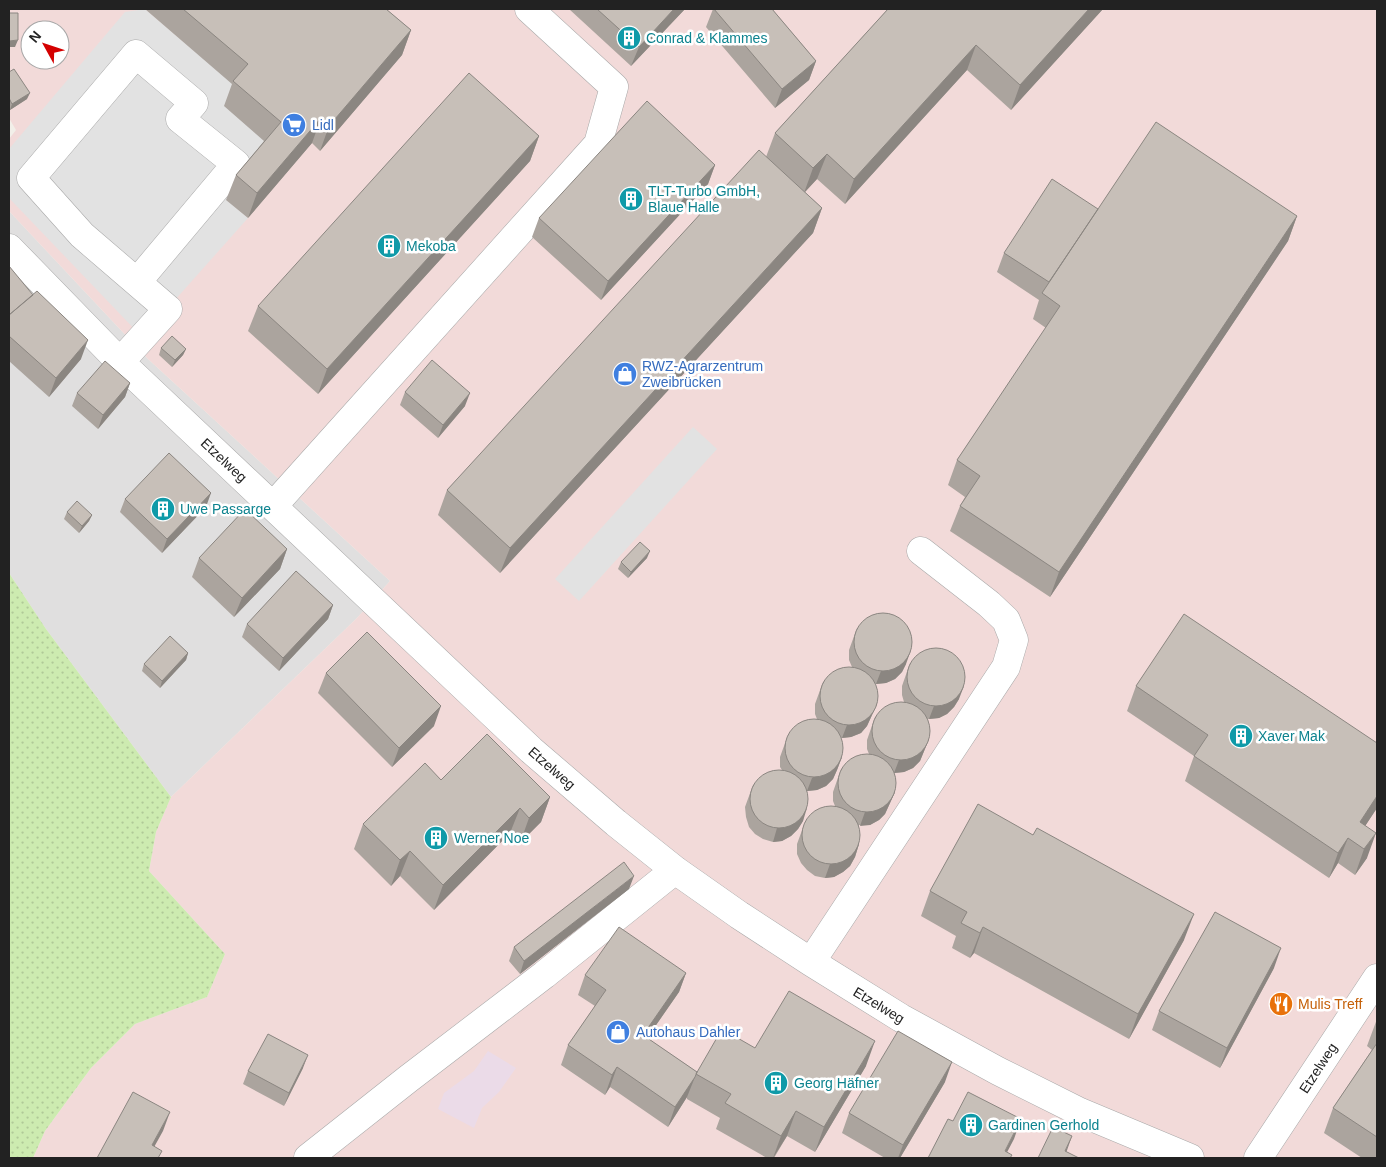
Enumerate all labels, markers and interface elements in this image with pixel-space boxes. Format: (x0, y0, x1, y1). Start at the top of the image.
north arrow (20, 20, 70, 70)
building icon: Conrad & Klammes (616, 25, 642, 51)
text: N (26, 28, 44, 46)
place label: Conrad & Klammes (646, 30, 767, 46)
supermarket icon: Lidl (281, 112, 307, 138)
place label: Lidl (312, 117, 334, 133)
place label: TLT-Turbo GmbH, Blaue Halle (648, 183, 760, 215)
building icon: TLT-Turbo GmbH, Blaue Halle (618, 186, 644, 212)
building icon: Mekoba (376, 233, 402, 259)
place label: Mekoba (406, 238, 456, 254)
place label: RWZ-Agrarzentrum Zweibrücken (642, 358, 763, 390)
shop icon: RWZ-Agrarzentrum Zweibrücken (612, 361, 638, 387)
street label: Etzelweg (198, 435, 250, 485)
building icon: Uwe Passarge (150, 496, 176, 522)
place label: Uwe Passarge (180, 501, 271, 517)
building icon: Xaver Mak (1228, 723, 1254, 749)
place label: Xaver Mak (1258, 728, 1326, 744)
street label: Etzelweg (525, 743, 579, 793)
building icon: Werner Noe (423, 825, 449, 851)
place label: Werner Noe (454, 830, 529, 846)
street label: Etzelweg (851, 984, 907, 1026)
restaurant icon: Mulis Treff (1268, 991, 1294, 1017)
place label: Mulis Treff (1298, 996, 1362, 1012)
shop icon: Autohaus Dahler (605, 1019, 631, 1045)
place label: Autohaus Dahler (636, 1024, 741, 1040)
street label: Etzelweg (1296, 1040, 1340, 1096)
building icon: Georg Häfner (763, 1070, 789, 1096)
place label: Georg Häfner (794, 1075, 879, 1091)
building icon: Gardinen Gerhold (958, 1112, 984, 1138)
place label: Gardinen Gerhold (988, 1117, 1099, 1133)

